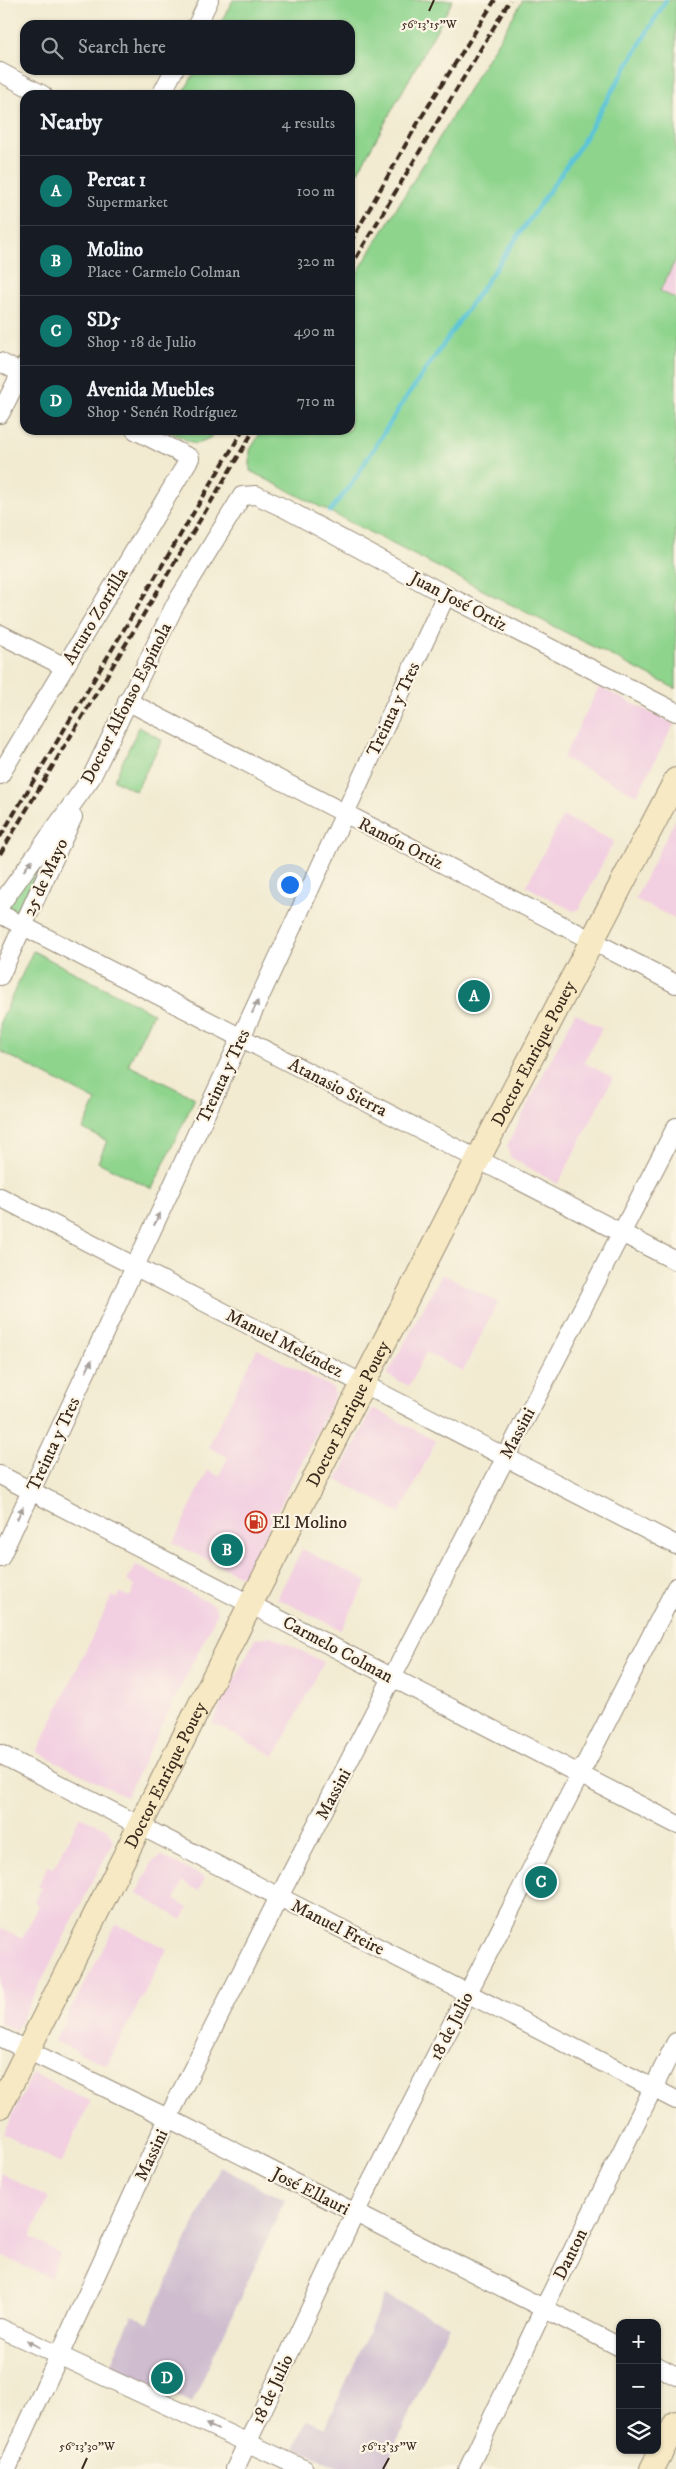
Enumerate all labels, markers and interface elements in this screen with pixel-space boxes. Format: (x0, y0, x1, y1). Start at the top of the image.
text: 56°13'15"W (401, 17, 458, 32)
search box (20, 20, 355, 75)
icon: search (38, 34, 66, 62)
text: Search here (78, 36, 166, 59)
text: Nearby (40, 110, 102, 136)
text: 4 results (282, 113, 335, 133)
text: Percat 1 (87, 169, 146, 192)
text: A (51, 181, 61, 201)
text: 100 m (297, 181, 335, 201)
text: Supermarket (87, 192, 168, 212)
text: Molino (87, 239, 143, 262)
text: B (51, 251, 61, 271)
text: 320 m (297, 251, 335, 271)
text: Place · Carmelo Colman (87, 262, 240, 282)
text: SD5 (87, 309, 121, 332)
text: C (51, 321, 61, 341)
text: 490 m (294, 321, 335, 341)
text: Shop · 18 de Julio (87, 332, 196, 352)
text: Avenida Muebles (87, 379, 214, 402)
text: D (50, 391, 62, 411)
text: 710 m (297, 391, 335, 411)
text: Shop · Senén Rodríguez (87, 402, 237, 422)
street label: Arturo Zorrilla (58, 564, 133, 669)
street label: Juan José Ortiz (404, 566, 511, 637)
street label: Doctor Alfonso Espínola (77, 619, 177, 788)
street label: Treinta y Tres (362, 659, 425, 760)
street label: Ramón Ortiz (354, 813, 447, 875)
street label: 25 de Mayo (18, 835, 74, 920)
one-way arrow (23, 858, 33, 872)
your location (277, 872, 303, 898)
pin: A (458, 977, 490, 1015)
street label: Doctor Enrique Pouey (487, 977, 581, 1130)
one-way arrow (251, 1000, 259, 1015)
street label: Treinta y Tres (192, 1026, 255, 1127)
street label: Atanasio Sierra (285, 1054, 391, 1122)
one-way arrow (154, 1212, 162, 1226)
street label: Manuel Meléndez (222, 1305, 347, 1383)
street label: Doctor Enrique Pouey (302, 1337, 395, 1491)
one-way arrow (85, 1359, 93, 1373)
street label: Treinta y Tres (22, 1394, 85, 1495)
street label: Massini (495, 1404, 540, 1463)
one-way arrow (17, 1506, 25, 1520)
fuel station icon: El Molino (244, 1510, 268, 1534)
place label: El Molino (272, 1512, 347, 1534)
pin: B (211, 1531, 243, 1569)
street label: Carmelo Colman (279, 1612, 397, 1688)
street label: Doctor Enrique Pouey (120, 1698, 212, 1852)
street label: Massini (311, 1765, 356, 1824)
pin: C (525, 1863, 557, 1901)
street label: Manuel Freire (287, 1895, 388, 1961)
street label: 18 de Julio (425, 1988, 479, 2064)
street label: Massini (130, 2126, 173, 2185)
street label: José Ellauri (266, 2162, 353, 2221)
street label: Danton (549, 2225, 593, 2284)
map controls (616, 2319, 661, 2454)
button: + (616, 2319, 661, 2364)
one-way arrow (26, 2340, 40, 2348)
street label: 18 de Julio (247, 2351, 299, 2428)
pin: D (151, 2359, 183, 2397)
button: − (616, 2364, 661, 2409)
button: layers (616, 2409, 661, 2454)
one-way arrow (205, 2422, 219, 2430)
text: 56°13'30"W (59, 2439, 116, 2454)
text: 56°13'35"W (361, 2439, 418, 2454)

